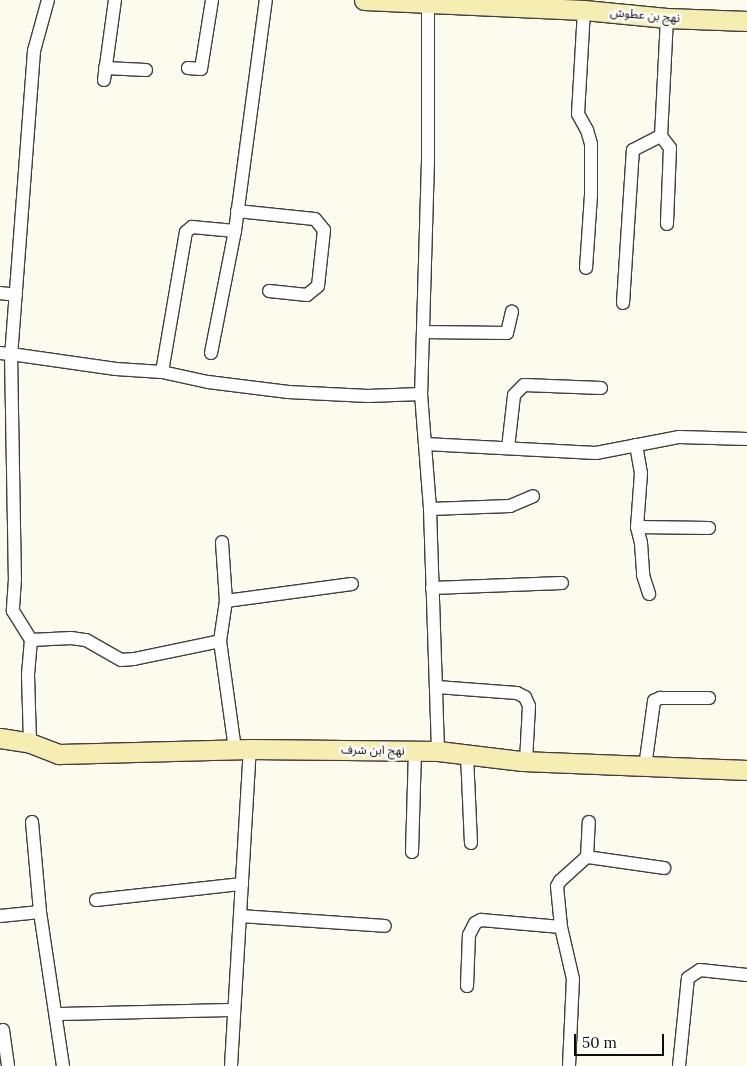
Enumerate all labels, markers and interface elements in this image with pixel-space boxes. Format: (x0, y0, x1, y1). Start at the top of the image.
street label: نهج بن عطوش (609, 5, 681, 25)
street label: نهج ابن شرف (341, 742, 405, 758)
scale bar (577, 1024, 667, 1056)
text: 50 m (582, 1033, 617, 1052)

